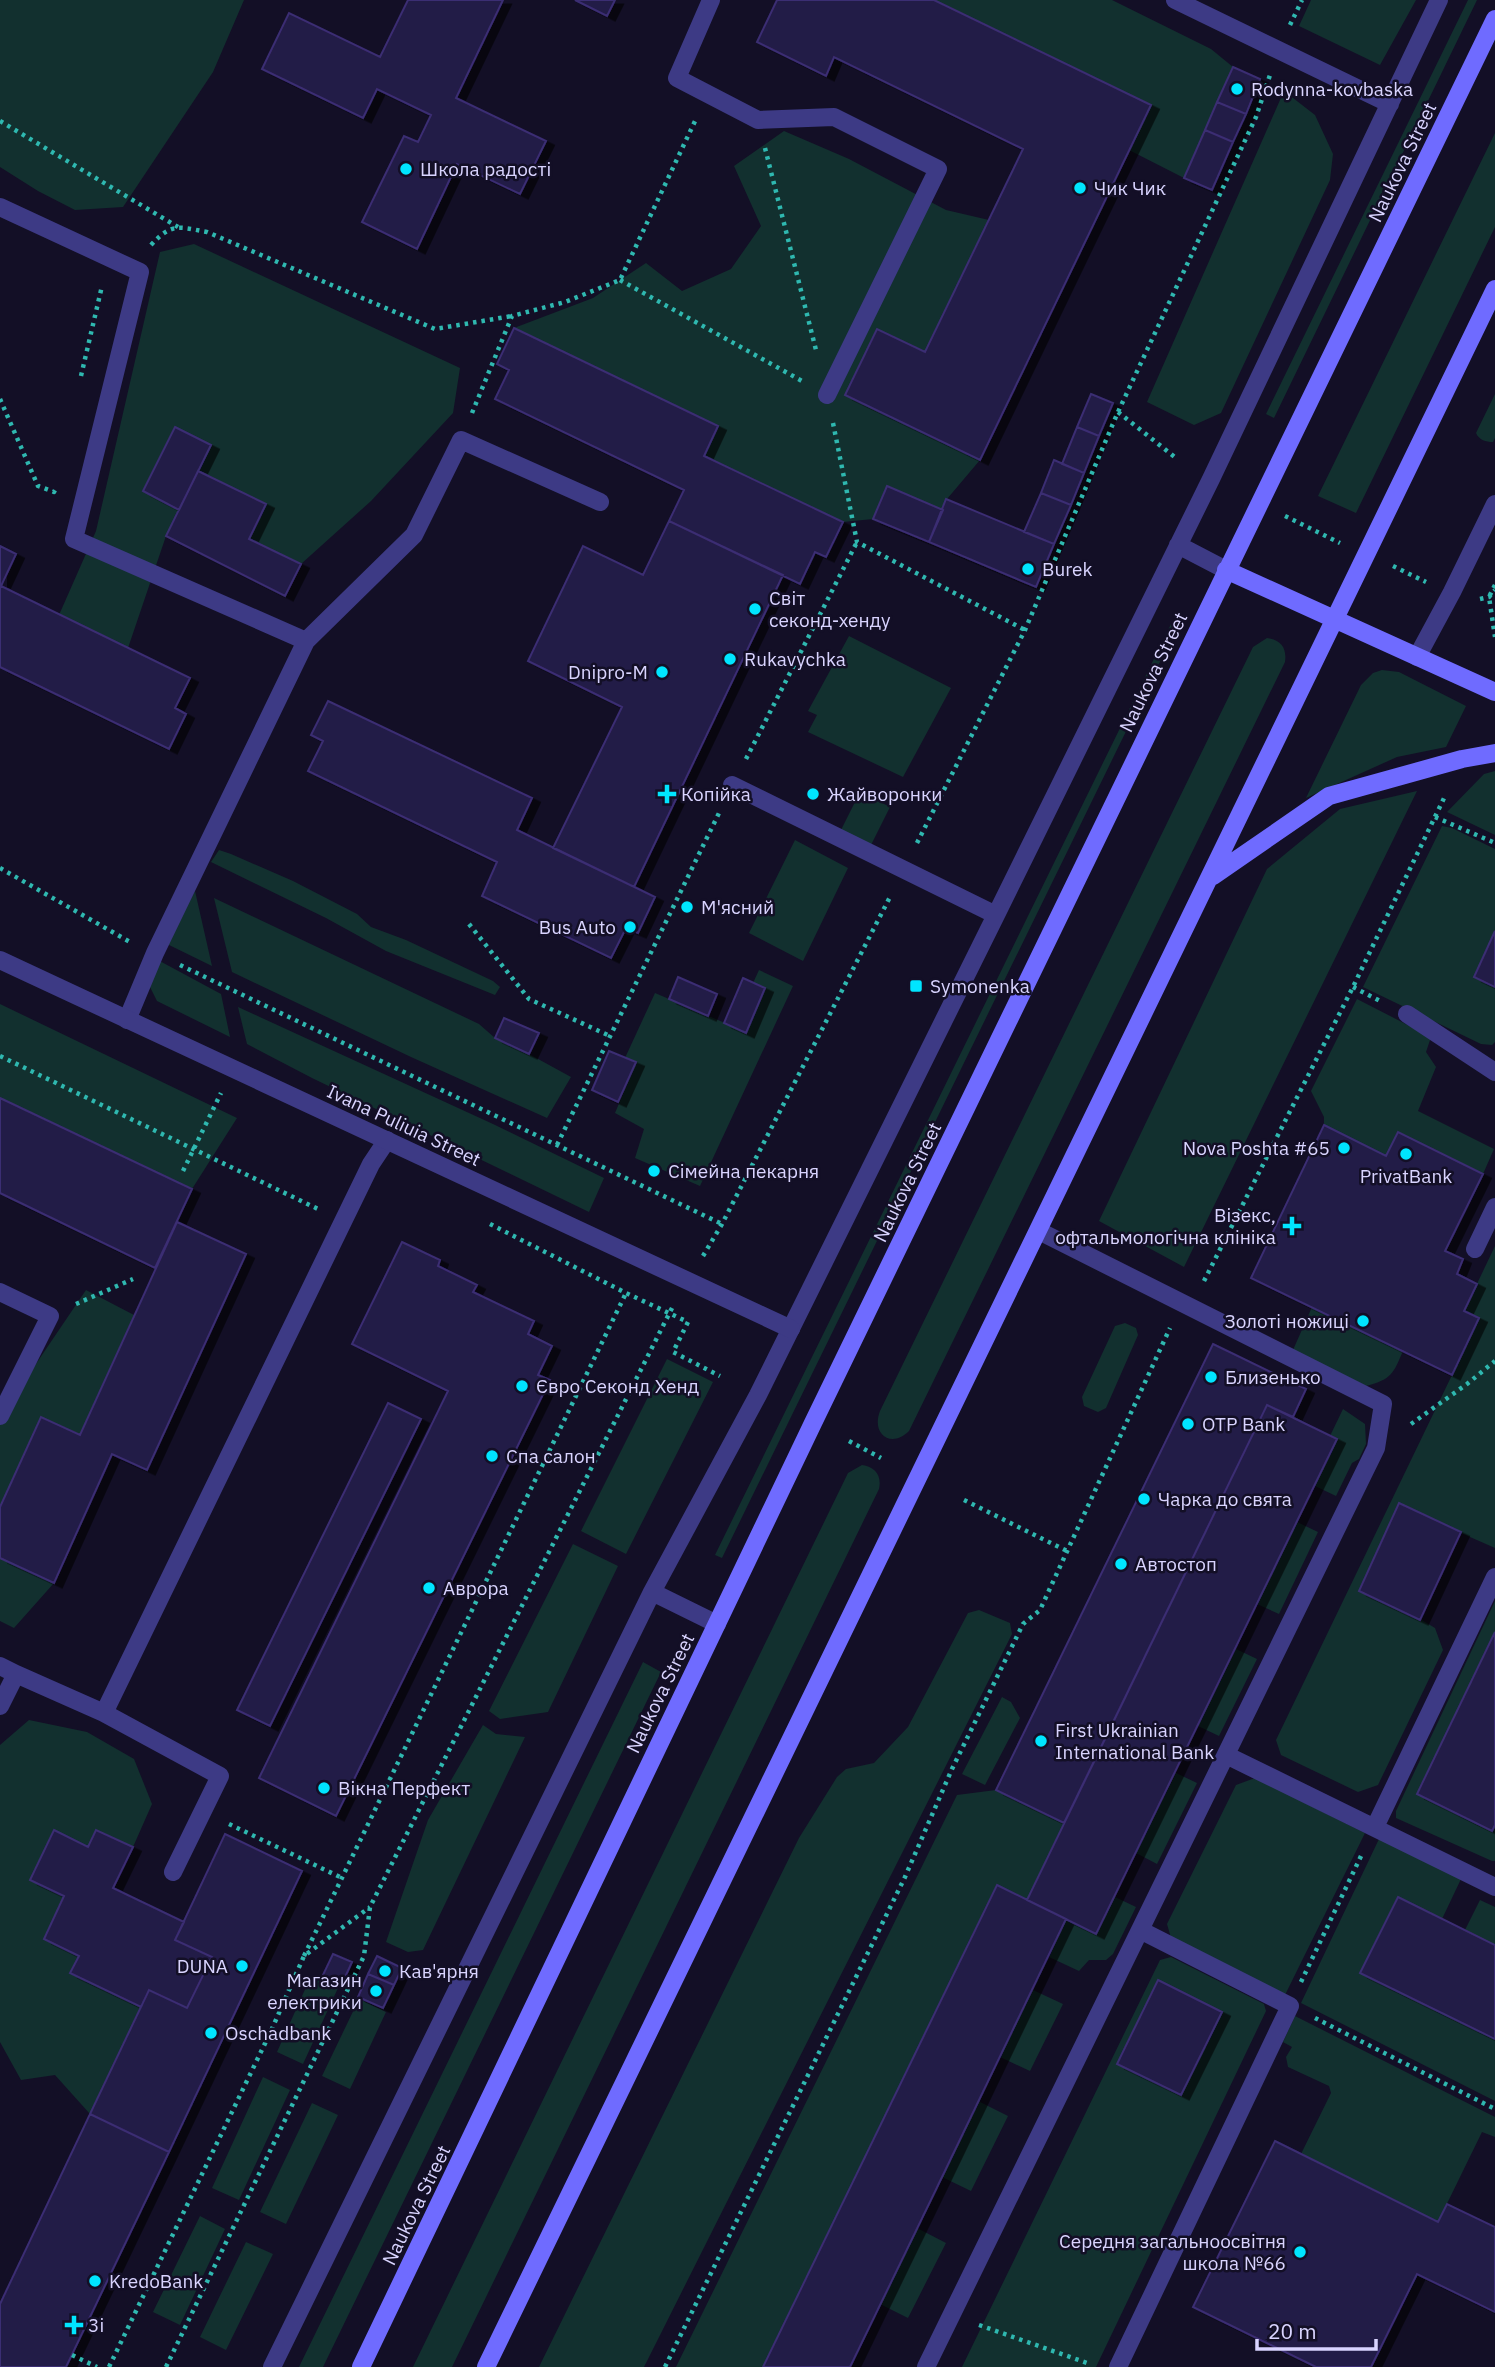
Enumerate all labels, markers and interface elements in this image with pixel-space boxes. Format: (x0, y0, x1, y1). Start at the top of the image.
place label: Rodynna-kovbaska (1251, 77, 1413, 101)
marker: Rodynna-kovbaska (1229, 81, 1245, 97)
street label: Naukova Street (1363, 98, 1441, 226)
place label: Школа радості (420, 157, 551, 181)
marker: Школа радості (398, 161, 414, 177)
place label: Чик Чик (1094, 176, 1166, 200)
marker: Чик Чик (1072, 180, 1088, 196)
place label: Burek (1042, 557, 1093, 581)
marker: Burek (1020, 561, 1036, 577)
place label: Світ секонд-хенду (769, 586, 891, 632)
marker: Світ секонд-хенду (747, 601, 763, 617)
street label: Naukova Street (1114, 608, 1192, 736)
place label: Rukavychka (744, 647, 846, 671)
marker: Rukavychka (722, 651, 738, 667)
place label: Dnipro-M (568, 660, 648, 684)
marker: Dnipro-M (654, 664, 670, 680)
place label: Копійка (681, 782, 751, 806)
place label: Жайворонки (827, 782, 943, 806)
marker: Копійка (659, 786, 675, 802)
marker: Жайворонки (805, 786, 821, 802)
place label: М'ясний (701, 895, 774, 919)
marker: М'ясний (679, 899, 695, 915)
place label: Bus Auto (539, 915, 616, 939)
marker: Bus Auto (622, 919, 638, 935)
place label: Symonenka (930, 974, 1030, 998)
marker: Symonenka (908, 978, 924, 994)
street label: Ivana Puliuia Street (323, 1079, 485, 1171)
street label: Naukova Street (868, 1118, 946, 1246)
place label: Nova Poshta #65 (1183, 1136, 1330, 1160)
marker: Nova Poshta #65 (1336, 1140, 1352, 1156)
marker: PrivatBank (1398, 1146, 1414, 1162)
place label: Сімейна пекарня (668, 1159, 819, 1183)
marker: Сімейна пекарня (646, 1163, 662, 1179)
place label: PrivatBank (1360, 1164, 1452, 1188)
place label: Візекс, офтальмологічна клініка (1055, 1203, 1276, 1249)
marker: Візекс, офтальмологічна клініка (1282, 1216, 1302, 1236)
place label: Золоті ножиці (1224, 1309, 1349, 1333)
marker: Золоті ножиці (1355, 1313, 1371, 1329)
place label: Близенько (1225, 1365, 1321, 1389)
marker: Близенько (1203, 1369, 1219, 1385)
place label: Євро Секонд Хенд (536, 1374, 699, 1398)
marker: Євро Секонд Хенд (514, 1378, 530, 1394)
place label: OTP Bank (1202, 1412, 1285, 1436)
marker: OTP Bank (1180, 1416, 1196, 1432)
place label: Спа салон (506, 1444, 596, 1468)
marker: Спа салон (484, 1448, 500, 1464)
place label: Чарка до свята (1158, 1487, 1292, 1511)
marker: Чарка до свята (1136, 1491, 1152, 1507)
place label: Автостоп (1135, 1552, 1217, 1576)
marker: Автостоп (1113, 1556, 1129, 1572)
place label: Аврора (443, 1576, 509, 1600)
marker: Аврора (421, 1580, 437, 1596)
street label: Naukova Street (621, 1629, 699, 1757)
place label: First Ukrainian International Bank (1055, 1718, 1214, 1764)
marker: First Ukrainian International Bank (1033, 1733, 1049, 1749)
place label: Вікна Перфект (338, 1776, 470, 1800)
marker: Вікна Перфект (316, 1780, 332, 1796)
place label: DUNA (177, 1954, 228, 1978)
marker: DUNA (234, 1958, 250, 1974)
place label: Кав'ярня (399, 1959, 479, 1983)
marker: Кав'ярня (377, 1963, 393, 1979)
place label: Магазин електрики (267, 1968, 362, 2014)
marker: Магазин електрики (368, 1983, 384, 1999)
place label: Oschadbank (225, 2021, 331, 2045)
marker: Oschadbank (203, 2025, 219, 2041)
street label: Naukova Street (377, 2141, 455, 2269)
place label: Середня загальноосвітня школа №66 (1059, 2229, 1286, 2275)
marker: Середня загальноосвітня школа №66 (1292, 2244, 1308, 2260)
place label: KredoBank (109, 2269, 203, 2293)
marker: KredoBank (87, 2273, 103, 2289)
scale bar (1257, 2308, 1376, 2352)
place label: 3і (88, 2313, 104, 2337)
marker: 3і (66, 2317, 82, 2333)
text: 20 m (1268, 2317, 1317, 2345)

